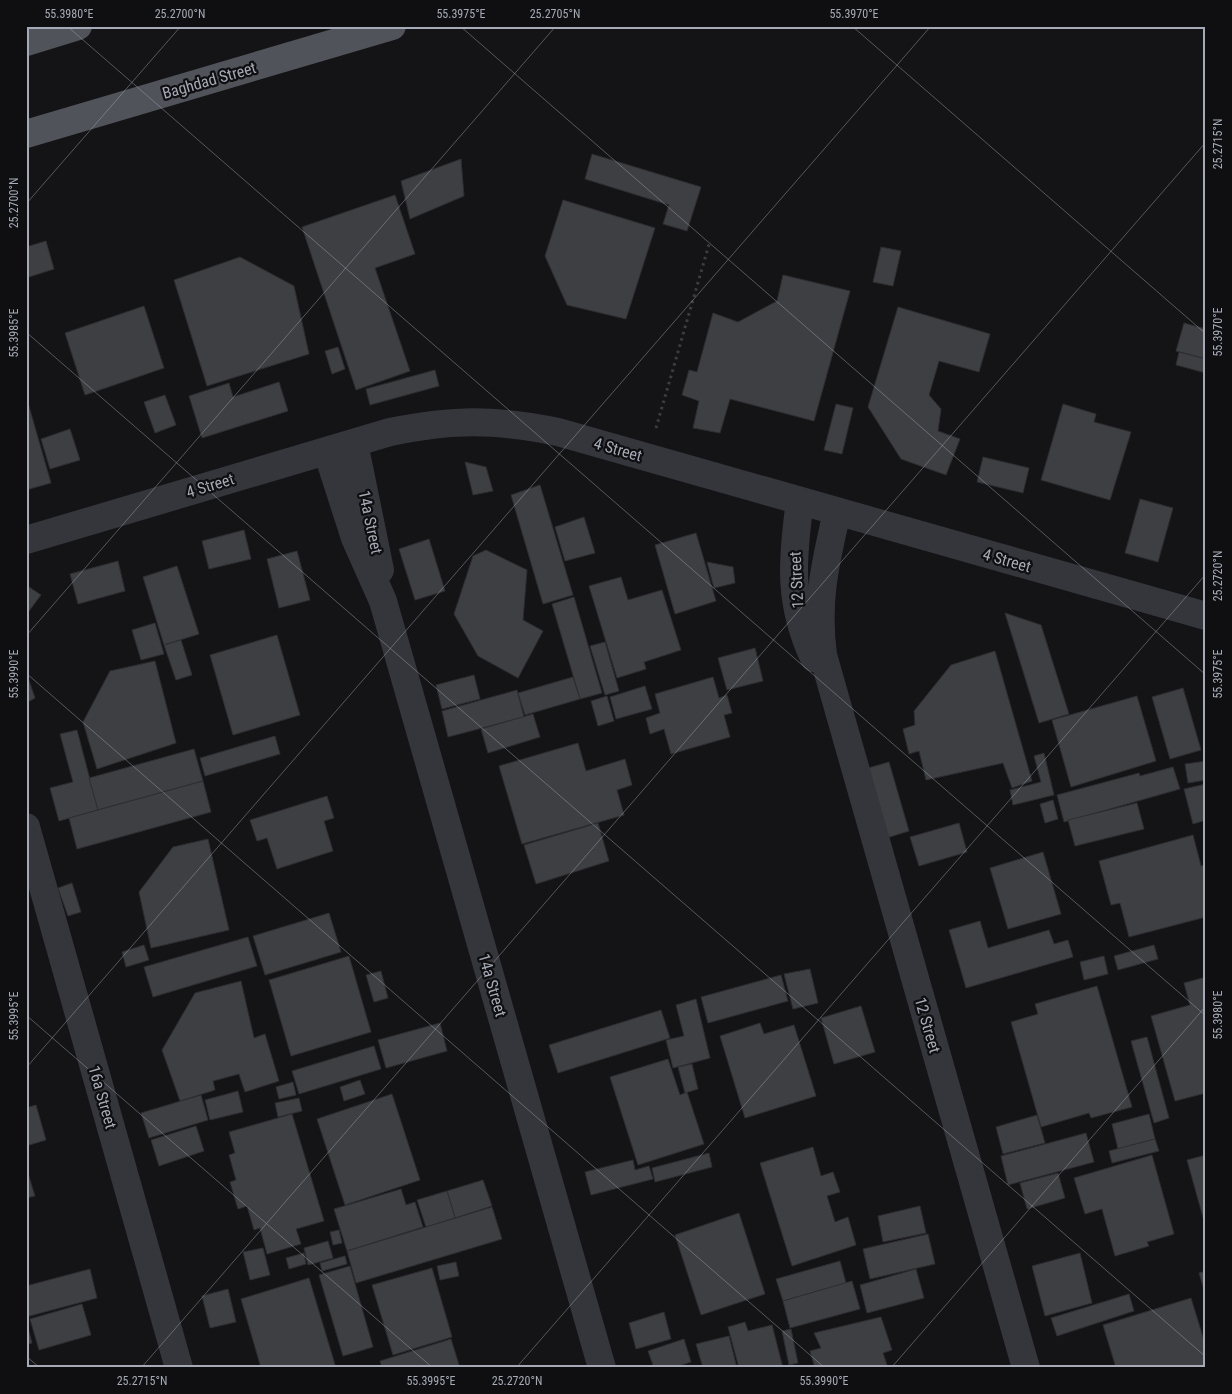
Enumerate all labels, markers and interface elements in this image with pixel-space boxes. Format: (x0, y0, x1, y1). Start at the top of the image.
text: 55.3980°E (44, 7, 94, 21)
text: 25.2700°N (155, 7, 205, 21)
text: 55.3975°E (436, 7, 486, 21)
text: 25.2705°N (530, 7, 580, 21)
text: 55.3970°E (829, 7, 879, 21)
street label: Baghdad Street (160, 58, 258, 103)
text: 25.2715°N (1211, 119, 1225, 169)
text: 25.2700°N (7, 178, 21, 228)
text: 55.3970°E (1211, 307, 1225, 357)
text: 55.3985°E (7, 308, 21, 358)
street label: 4 Street (592, 434, 644, 465)
street label: 4 Street (184, 469, 237, 502)
street label: 14a Street (355, 489, 387, 556)
street label: 4 Street (981, 545, 1033, 576)
street label: 12 Street (786, 551, 807, 609)
text: 25.2720°N (1211, 551, 1225, 601)
text: 55.3990°E (7, 649, 21, 699)
text: 55.3975°E (1211, 649, 1225, 699)
street label: 14a Street (474, 951, 511, 1019)
text: 55.3980°E (1211, 990, 1225, 1040)
text: 55.3995°E (7, 991, 21, 1041)
street label: 12 Street (911, 995, 945, 1055)
street label: 16a Street (84, 1063, 121, 1131)
text: 25.2715°N (117, 1374, 167, 1388)
text: 55.3995°E (406, 1374, 456, 1388)
text: 25.2720°N (492, 1374, 542, 1388)
text: 55.3990°E (799, 1374, 849, 1388)

